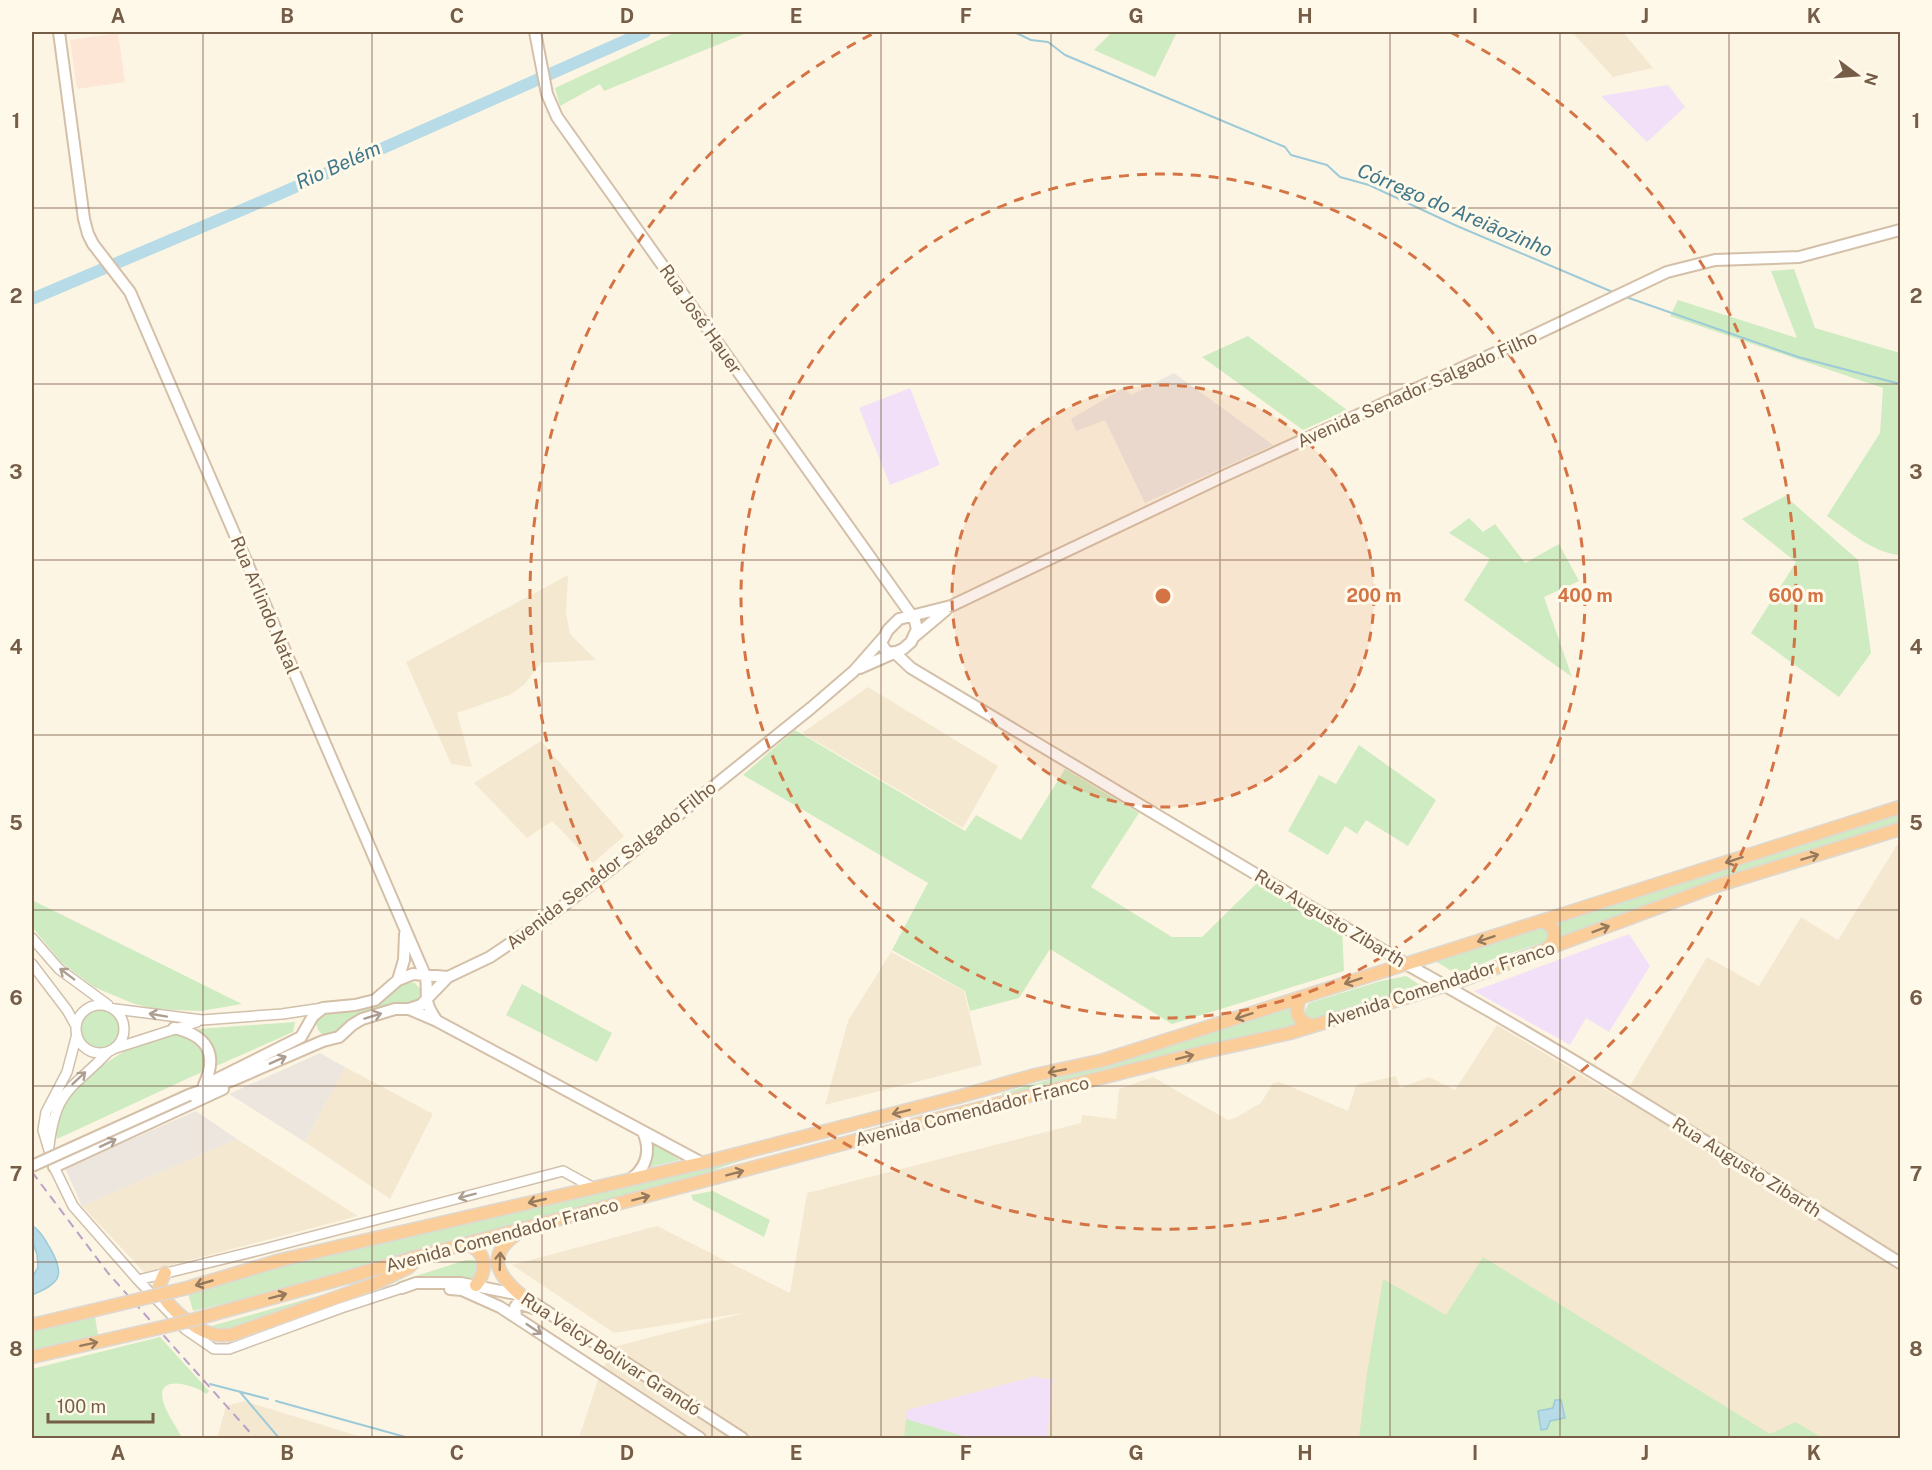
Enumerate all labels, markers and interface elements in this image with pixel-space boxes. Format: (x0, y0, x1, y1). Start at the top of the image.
text: A (111, 4, 125, 28)
text: B (280, 4, 294, 28)
text: C (450, 4, 464, 28)
text: D (620, 4, 634, 28)
text: E (790, 4, 802, 28)
text: F (960, 4, 972, 28)
text: G (1128, 4, 1144, 28)
text: H (1297, 4, 1313, 28)
text: I (1472, 4, 1478, 28)
text: J (1641, 4, 1649, 28)
text: K (1807, 4, 1821, 28)
north arrow (1827, 45, 1887, 105)
text: N (1860, 70, 1882, 88)
text: 1 (12, 109, 20, 133)
text: 1 (1912, 109, 1920, 133)
water label: Rio Belém (292, 136, 384, 194)
water label: Córrego do Areiãozinho (1354, 158, 1556, 262)
street label: Rua José Hauer (655, 260, 747, 378)
text: 2 (10, 284, 22, 308)
text: 2 (1910, 284, 1922, 308)
street label: Avenida Senador Salgado Filho (1294, 326, 1540, 452)
text: 3 (9, 460, 23, 484)
text: 3 (1909, 460, 1923, 484)
street label: Rua Arlindo Natal (227, 533, 303, 677)
text: 200 m (1347, 585, 1401, 606)
text: 400 m (1557, 585, 1613, 606)
text: 600 m (1768, 585, 1824, 606)
centre of rings (1153, 586, 1173, 606)
text: 4 (9, 635, 23, 659)
text: 4 (1909, 635, 1923, 659)
street label: Avenida Senador Salgado Filho (502, 777, 720, 953)
text: 5 (9, 811, 23, 835)
text: 5 (1909, 811, 1923, 835)
one-way arrow (1800, 851, 1819, 862)
one-way arrow (1725, 855, 1744, 866)
street label: Rua Augusto Zibarth (1251, 865, 1409, 971)
one-way arrow (1591, 923, 1609, 934)
one-way arrow (1477, 934, 1496, 945)
street label: Avenida Comendador Franco (1323, 937, 1557, 1031)
one-way arrow (60, 968, 76, 981)
one-way arrow (1344, 976, 1363, 987)
text: 6 (9, 986, 23, 1010)
text: 6 (1909, 986, 1923, 1010)
one-way arrow (149, 1009, 169, 1020)
one-way arrow (363, 1009, 382, 1020)
one-way arrow (1235, 1011, 1254, 1022)
one-way arrow (1175, 1050, 1194, 1062)
one-way arrow (269, 1054, 287, 1065)
one-way arrow (1048, 1066, 1068, 1077)
one-way arrow (72, 1071, 87, 1085)
street label: Avenida Comendador Franco (853, 1072, 1091, 1150)
one-way arrow (892, 1106, 911, 1118)
street label: Rua Augusto Zibarth (1669, 1113, 1825, 1221)
one-way arrow (98, 1136, 116, 1148)
text: 7 (10, 1162, 22, 1186)
text: 7 (1910, 1162, 1922, 1186)
one-way arrow (725, 1167, 744, 1179)
one-way arrow (458, 1191, 477, 1202)
one-way arrow (631, 1192, 650, 1203)
street label: Avenida Comendador Franco (383, 1194, 621, 1276)
one-way arrow (528, 1195, 547, 1207)
one-way arrow (494, 1252, 506, 1272)
one-way arrow (194, 1278, 213, 1289)
street label: Rua Velcy Bolivar Grandó (517, 1288, 705, 1420)
one-way arrow (268, 1290, 287, 1302)
one-way arrow (526, 1323, 542, 1335)
text: 8 (9, 1337, 23, 1361)
text: 8 (1909, 1337, 1923, 1361)
one-way arrow (79, 1338, 98, 1350)
scale bar (48, 1386, 153, 1424)
text: 100 m (57, 1396, 106, 1417)
text: A (111, 1441, 125, 1465)
text: B (280, 1441, 294, 1465)
text: C (450, 1441, 464, 1465)
text: D (620, 1441, 634, 1465)
text: E (790, 1441, 802, 1465)
text: F (960, 1441, 972, 1465)
text: G (1128, 1441, 1144, 1465)
text: H (1297, 1441, 1313, 1465)
text: I (1472, 1441, 1478, 1465)
text: J (1641, 1441, 1649, 1465)
text: K (1807, 1441, 1821, 1465)

